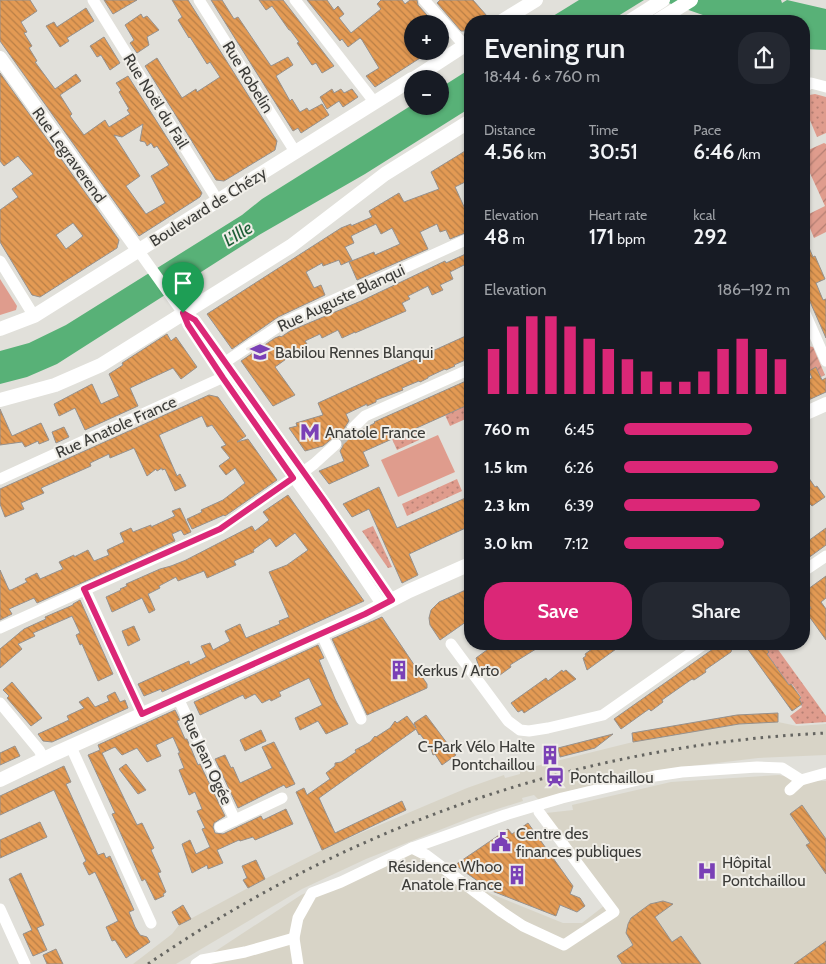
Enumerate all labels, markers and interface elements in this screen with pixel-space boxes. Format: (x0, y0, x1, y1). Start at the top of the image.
map controls (404, 15, 449, 115)
button: + (404, 15, 449, 60)
text: Evening run (484, 31, 625, 65)
button: share (738, 32, 790, 84)
street label: Rue Robelin (218, 38, 278, 116)
street label: Rue Noël du Fail (119, 50, 193, 152)
text: 18:44 · 6 × 760 m (484, 67, 600, 86)
button: − (404, 70, 449, 115)
street label: Rue Legraverend (28, 104, 110, 206)
text: Distance (484, 121, 536, 139)
text: Time (589, 121, 618, 139)
text: Pace (693, 121, 721, 139)
text: 4.56 (484, 139, 524, 164)
text: 30:51 (589, 139, 638, 164)
text: 6:46 (693, 139, 734, 164)
text: km (524, 145, 546, 163)
text: /km (734, 145, 761, 163)
street label: Boulevard de Chézy (146, 163, 270, 251)
text: Elevation (484, 206, 539, 224)
text: Heart rate (589, 206, 647, 224)
text: kcal (693, 206, 716, 224)
water label: L'Ille (219, 217, 257, 251)
text: 48 (484, 224, 509, 249)
text: 171 (589, 224, 614, 249)
text: 292 (693, 224, 727, 249)
text: m (509, 230, 525, 248)
text: bpm (614, 230, 645, 248)
street label: Rue Auguste Blanqui (274, 260, 408, 336)
pin (162, 262, 204, 313)
icon: arrive (169, 269, 197, 297)
text: Elevation (484, 280, 547, 299)
text: 186–192 m (717, 280, 790, 299)
school or university icon: Babilou Rennes Blanqui (249, 341, 271, 363)
place label: Babilou Rennes Blanqui (275, 343, 433, 362)
street label: Rue Anatole France (53, 392, 179, 462)
text: 760 m (484, 420, 530, 439)
text: 6:45 (564, 420, 594, 439)
metro station icon: Anatole France (299, 421, 321, 443)
place label: Anatole France (325, 423, 426, 442)
text: 1.5 km (484, 458, 527, 477)
text: 6:26 (564, 458, 594, 477)
text: 2.3 km (484, 496, 530, 515)
text: 6:39 (564, 496, 594, 515)
text: 3.0 km (484, 534, 533, 553)
text: 7:12 (564, 534, 589, 553)
button: Save (484, 582, 632, 640)
button: Share (642, 582, 790, 640)
building icon: Kerkus / Arto (388, 659, 410, 681)
place label: Kerkus / Arto (414, 661, 500, 680)
street label: Rue Jean Ogée (178, 710, 236, 808)
place label: C-Park Vélo Halte Pontchaillou (418, 737, 535, 774)
building icon: C-Park Vélo Halte Pontchaillou (539, 744, 561, 766)
station icon: Pontchaillou (544, 766, 566, 788)
place label: Pontchaillou (570, 768, 654, 787)
place label: Centre des finances publiques (516, 824, 642, 861)
public building icon: Centre des finances publiques (490, 831, 512, 853)
place label: Hôpital Pontchaillou (722, 853, 806, 890)
place label: Résidence Whoo Anatole France (388, 857, 502, 894)
hospital icon: Hôpital Pontchaillou (696, 860, 718, 882)
building icon: Résidence Whoo Anatole France (506, 864, 528, 886)

